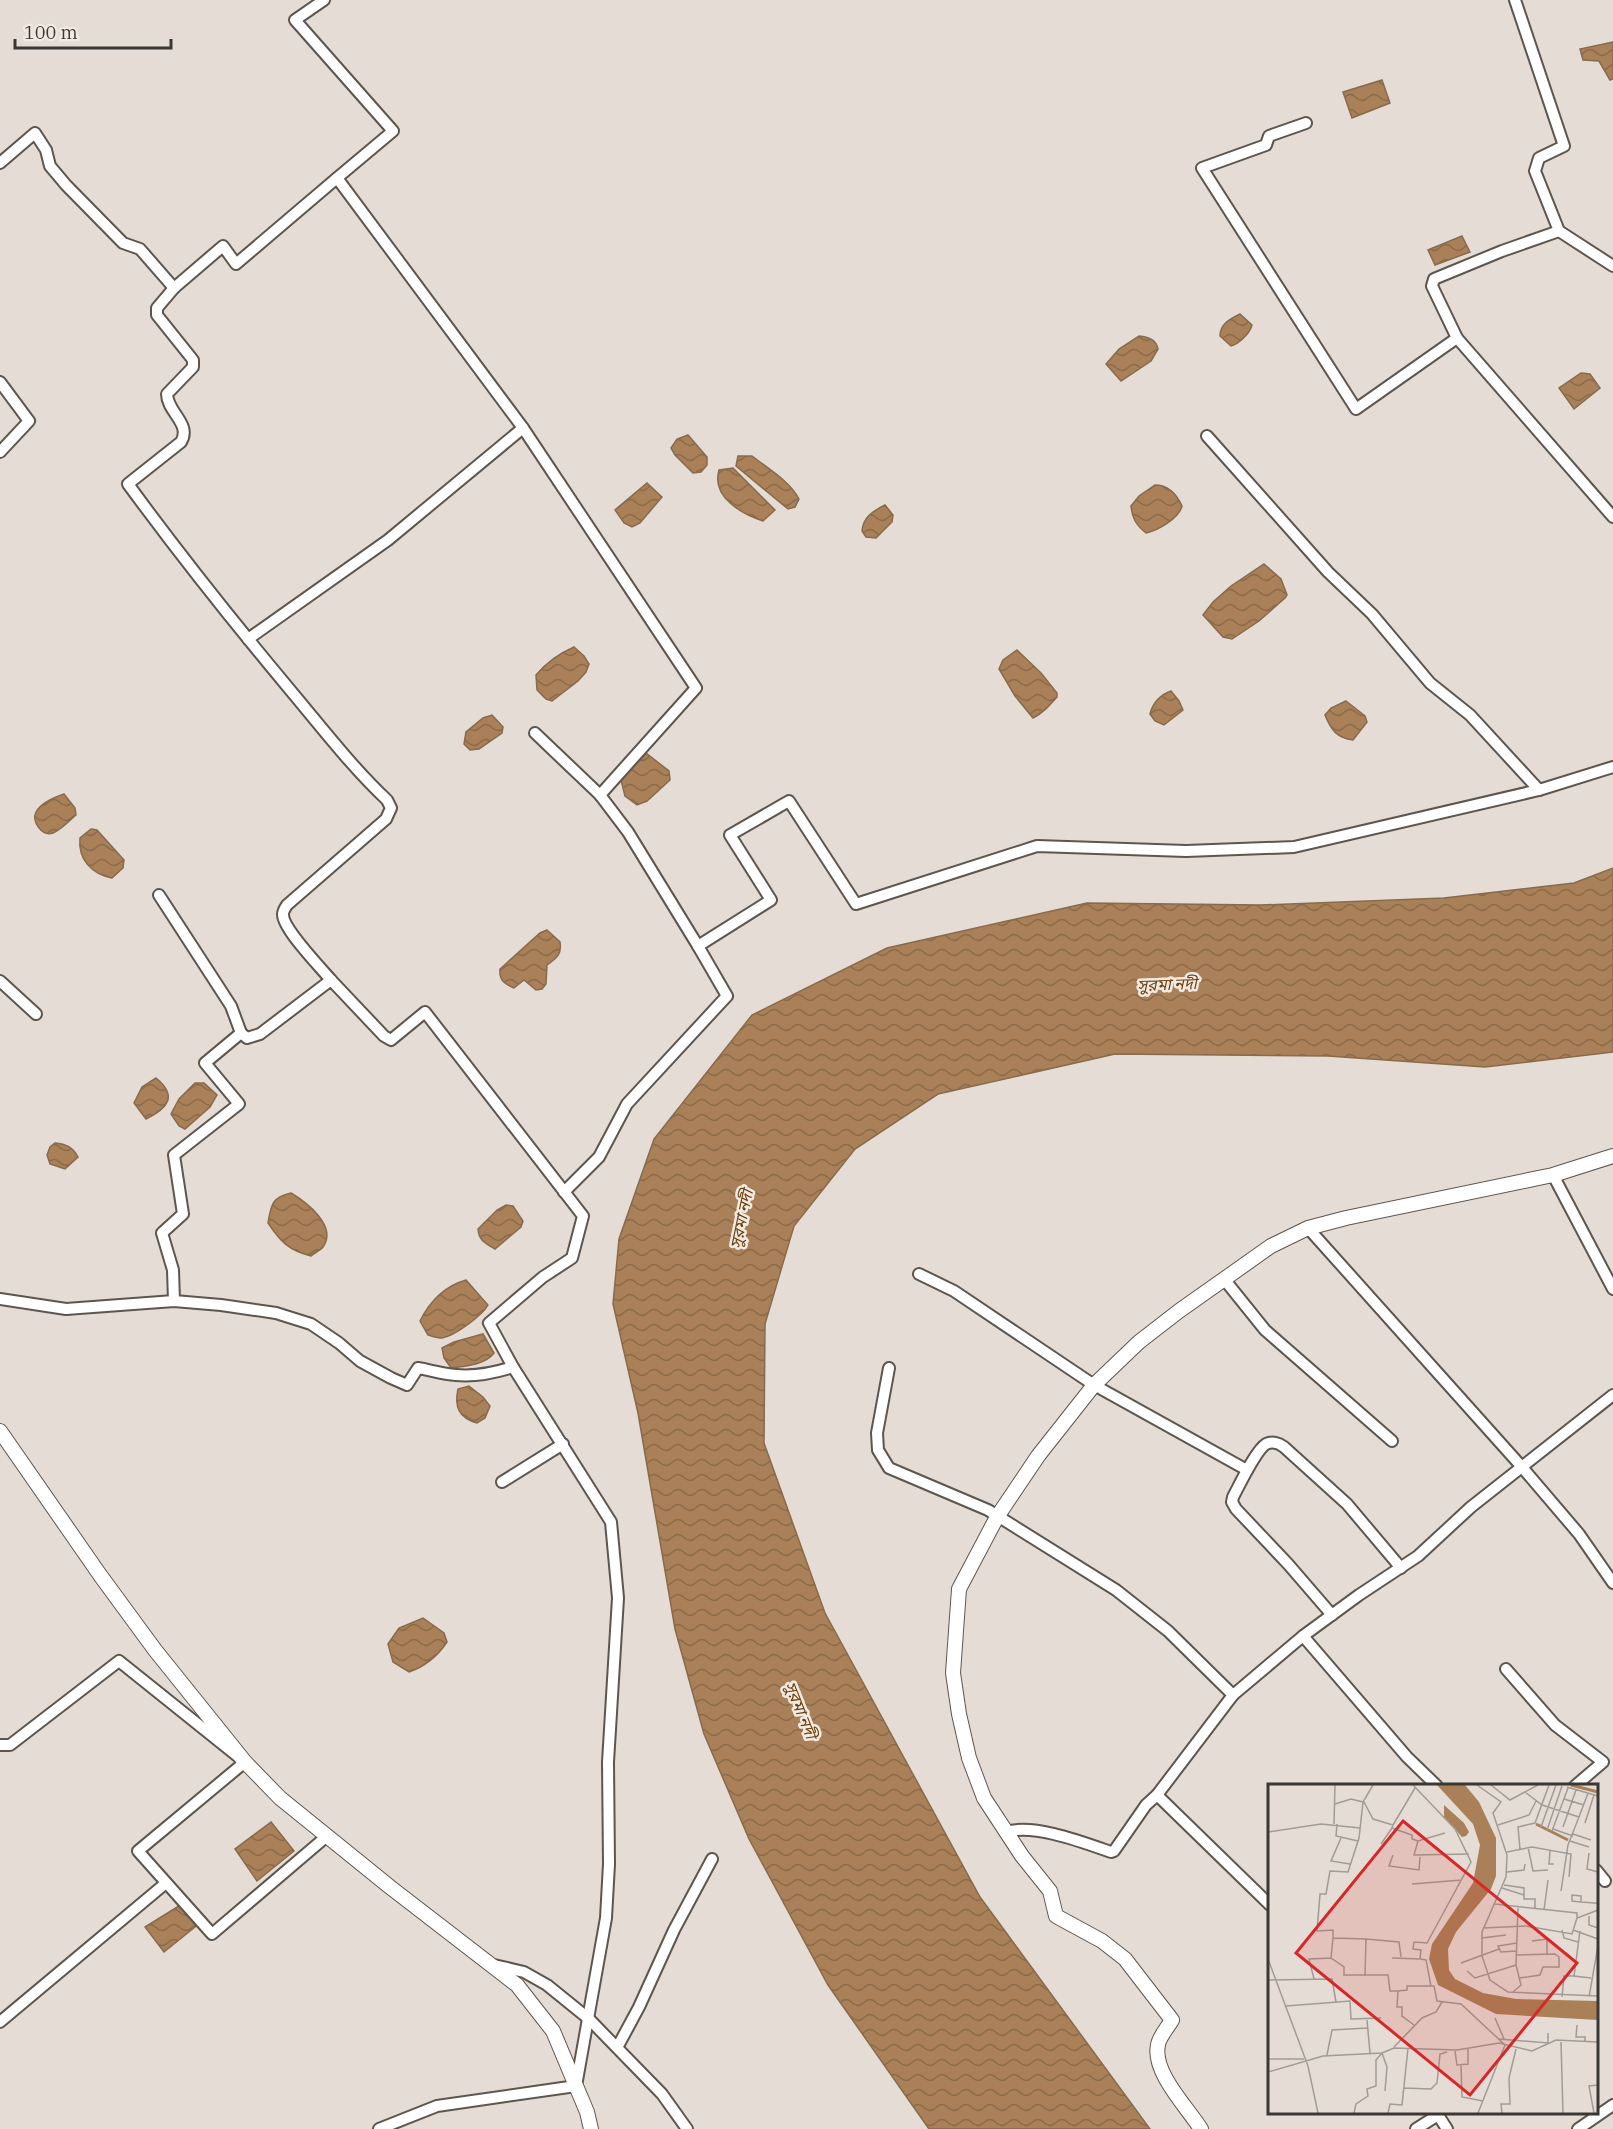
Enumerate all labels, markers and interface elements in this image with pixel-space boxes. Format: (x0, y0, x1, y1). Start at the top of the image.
scale bar (15, 12, 171, 50)
text: 100 m (24, 21, 78, 44)
water label: সুরমা নদী (1137, 973, 1200, 995)
water label: সুরমা নদী (725, 1185, 758, 1250)
water label: সুরমা নদী (781, 1679, 822, 1744)
inset map (1268, 1784, 1598, 2114)

